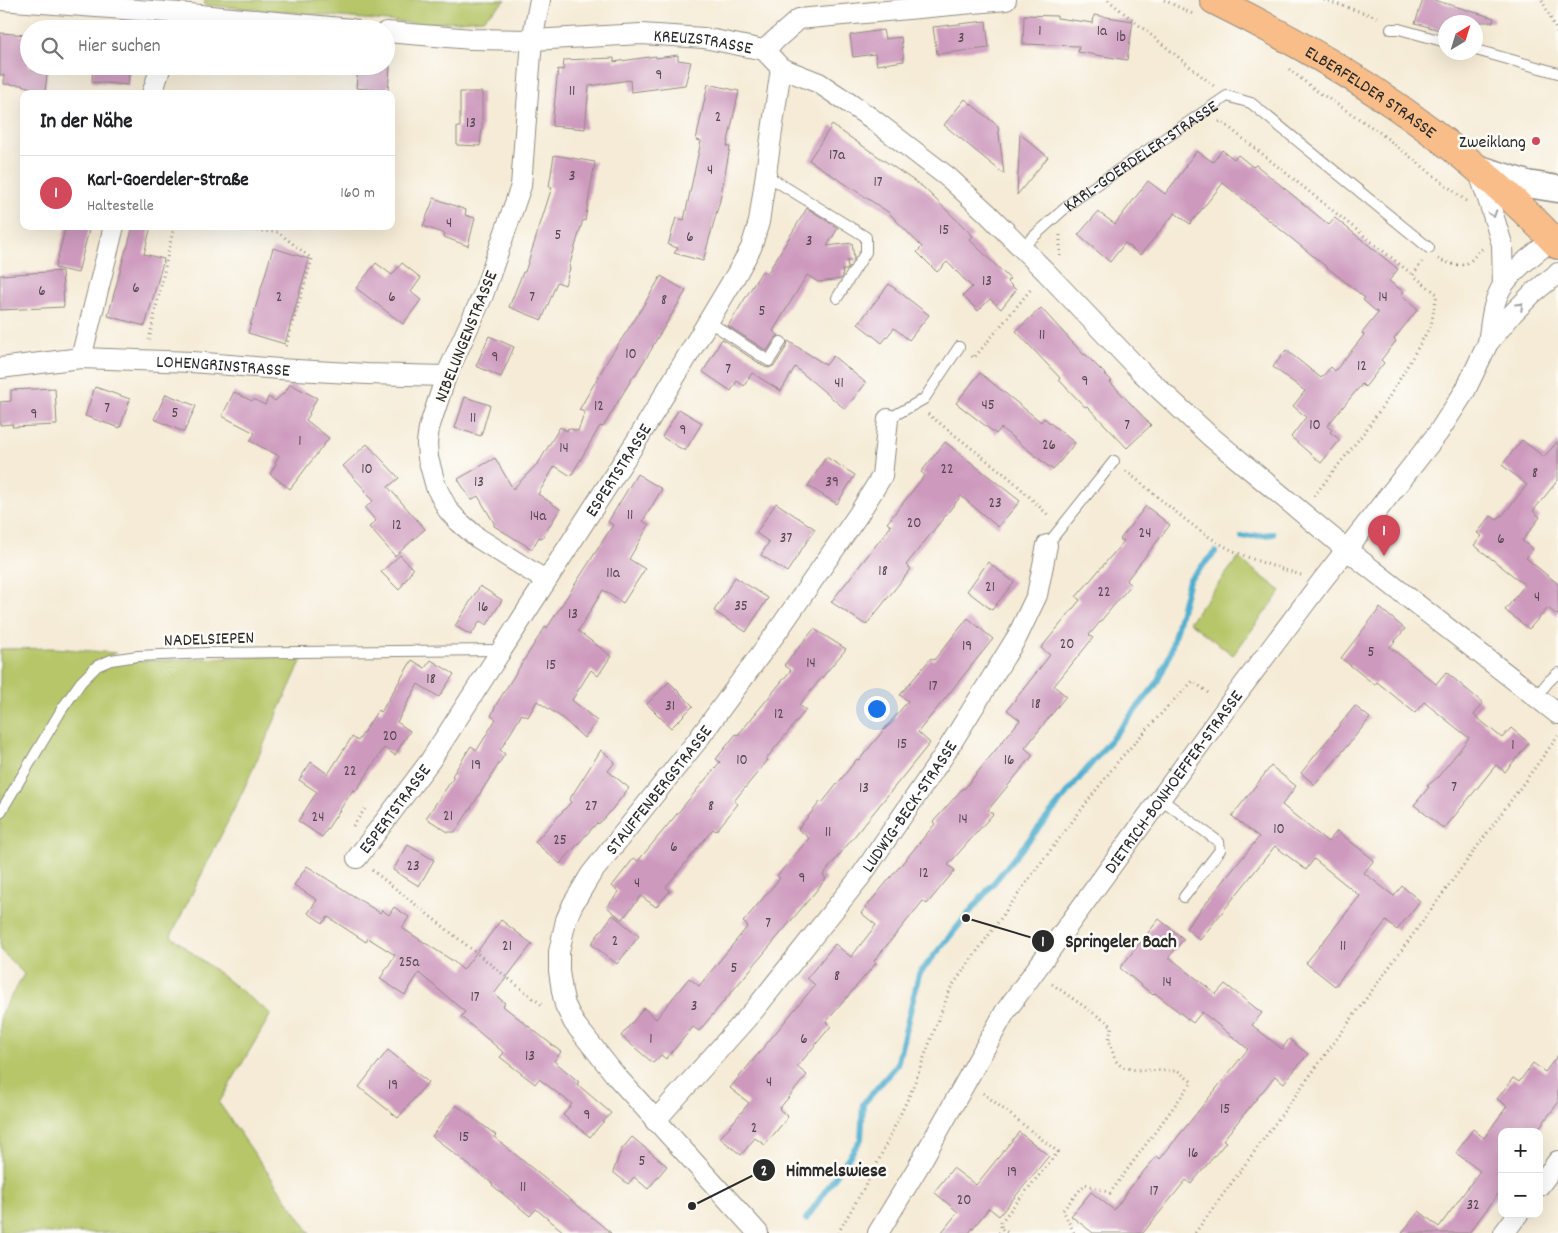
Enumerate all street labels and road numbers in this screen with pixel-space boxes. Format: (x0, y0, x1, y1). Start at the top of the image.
street label: KREUZSTRASSE (653, 25, 754, 62)
street label: ELBERFELDER STRASSE (1300, 41, 1441, 146)
street label: KARL-GOERDELER-STRASSE (1059, 95, 1224, 219)
street label: NIBELUNGENSTRASSE (429, 267, 505, 407)
street label: LOHENGRINSTRASSE (156, 351, 291, 385)
street label: ESPERTSTRASSE (581, 420, 659, 523)
street label: NADELSIEPEN (163, 626, 255, 655)
street label: DIETRICH-BONHOEFFER-STRASSE (1099, 686, 1250, 880)
street label: STAUFFENBERGSTRASSE (601, 721, 719, 861)
street label: LUDWIG-BECK-STRASSE (857, 737, 965, 878)
street label: ESPERTSTRASSE (354, 760, 438, 860)

